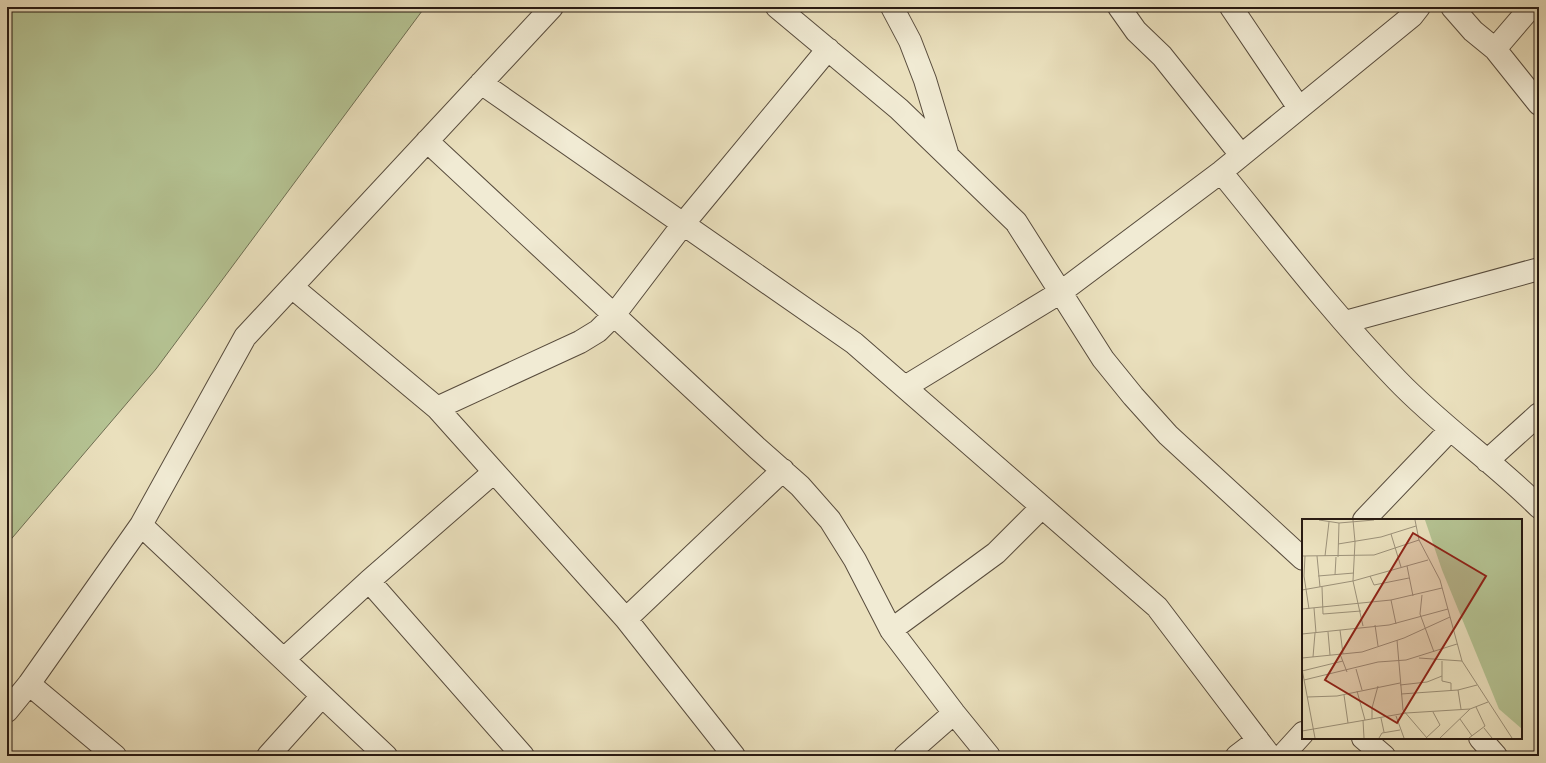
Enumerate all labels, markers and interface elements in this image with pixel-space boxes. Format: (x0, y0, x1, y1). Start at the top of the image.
inset map (1302, 519, 1522, 739)

